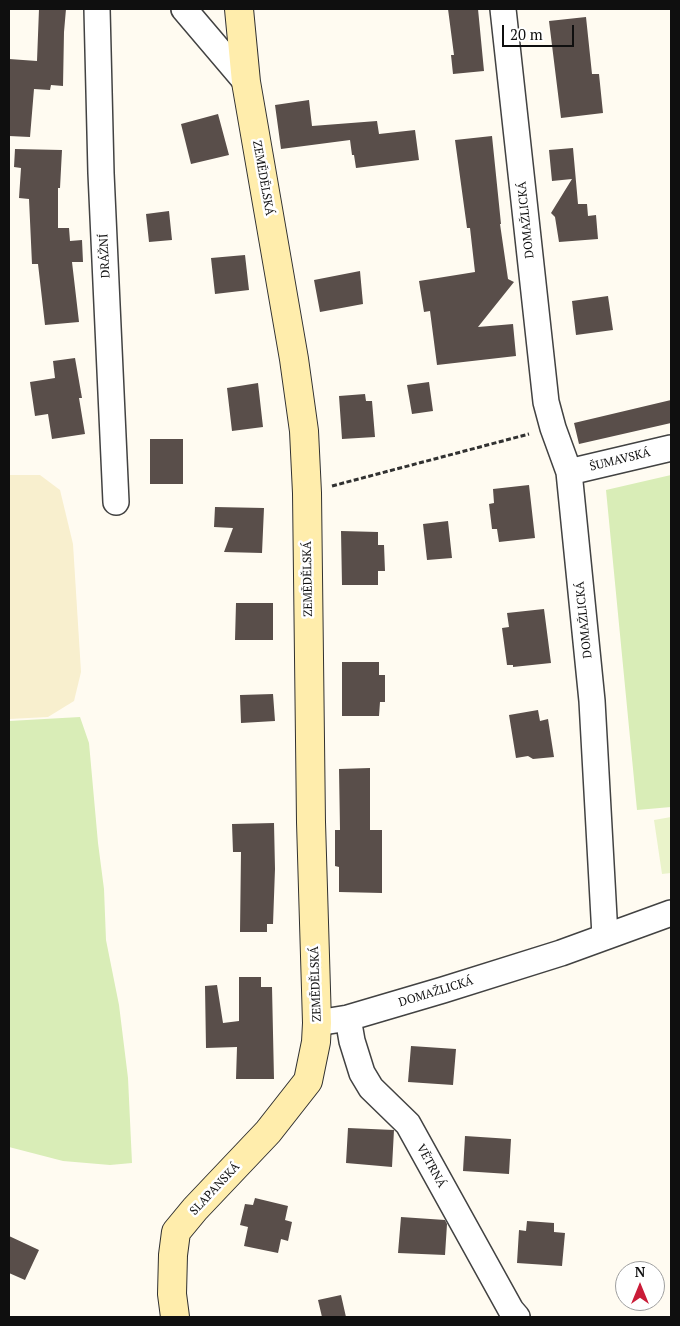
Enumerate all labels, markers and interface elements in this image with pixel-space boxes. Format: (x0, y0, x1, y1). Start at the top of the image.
scale bar (505, 15, 578, 47)
text: 20 m (510, 24, 543, 44)
street label: ZEMĚDĚLSKÁ (249, 139, 277, 217)
street label: DOMAŽLICKÁ (515, 181, 537, 259)
street label: DRÁŽNÍ (97, 233, 113, 279)
street label: ŠUMAVSKÁ (588, 445, 652, 475)
street label: ZEMĚDĚLSKÁ (300, 541, 316, 617)
street label: DOMAŽLICKÁ (573, 581, 595, 659)
street label: ZEMĚDĚLSKÁ (307, 946, 325, 1022)
street label: DOMAŽLICKÁ (397, 974, 475, 1010)
street label: VĚTRNÁ (413, 1142, 449, 1190)
street label: SLAPANSKÁ (187, 1160, 243, 1218)
north arrow (615, 1261, 665, 1311)
text: N (635, 1262, 645, 1281)

